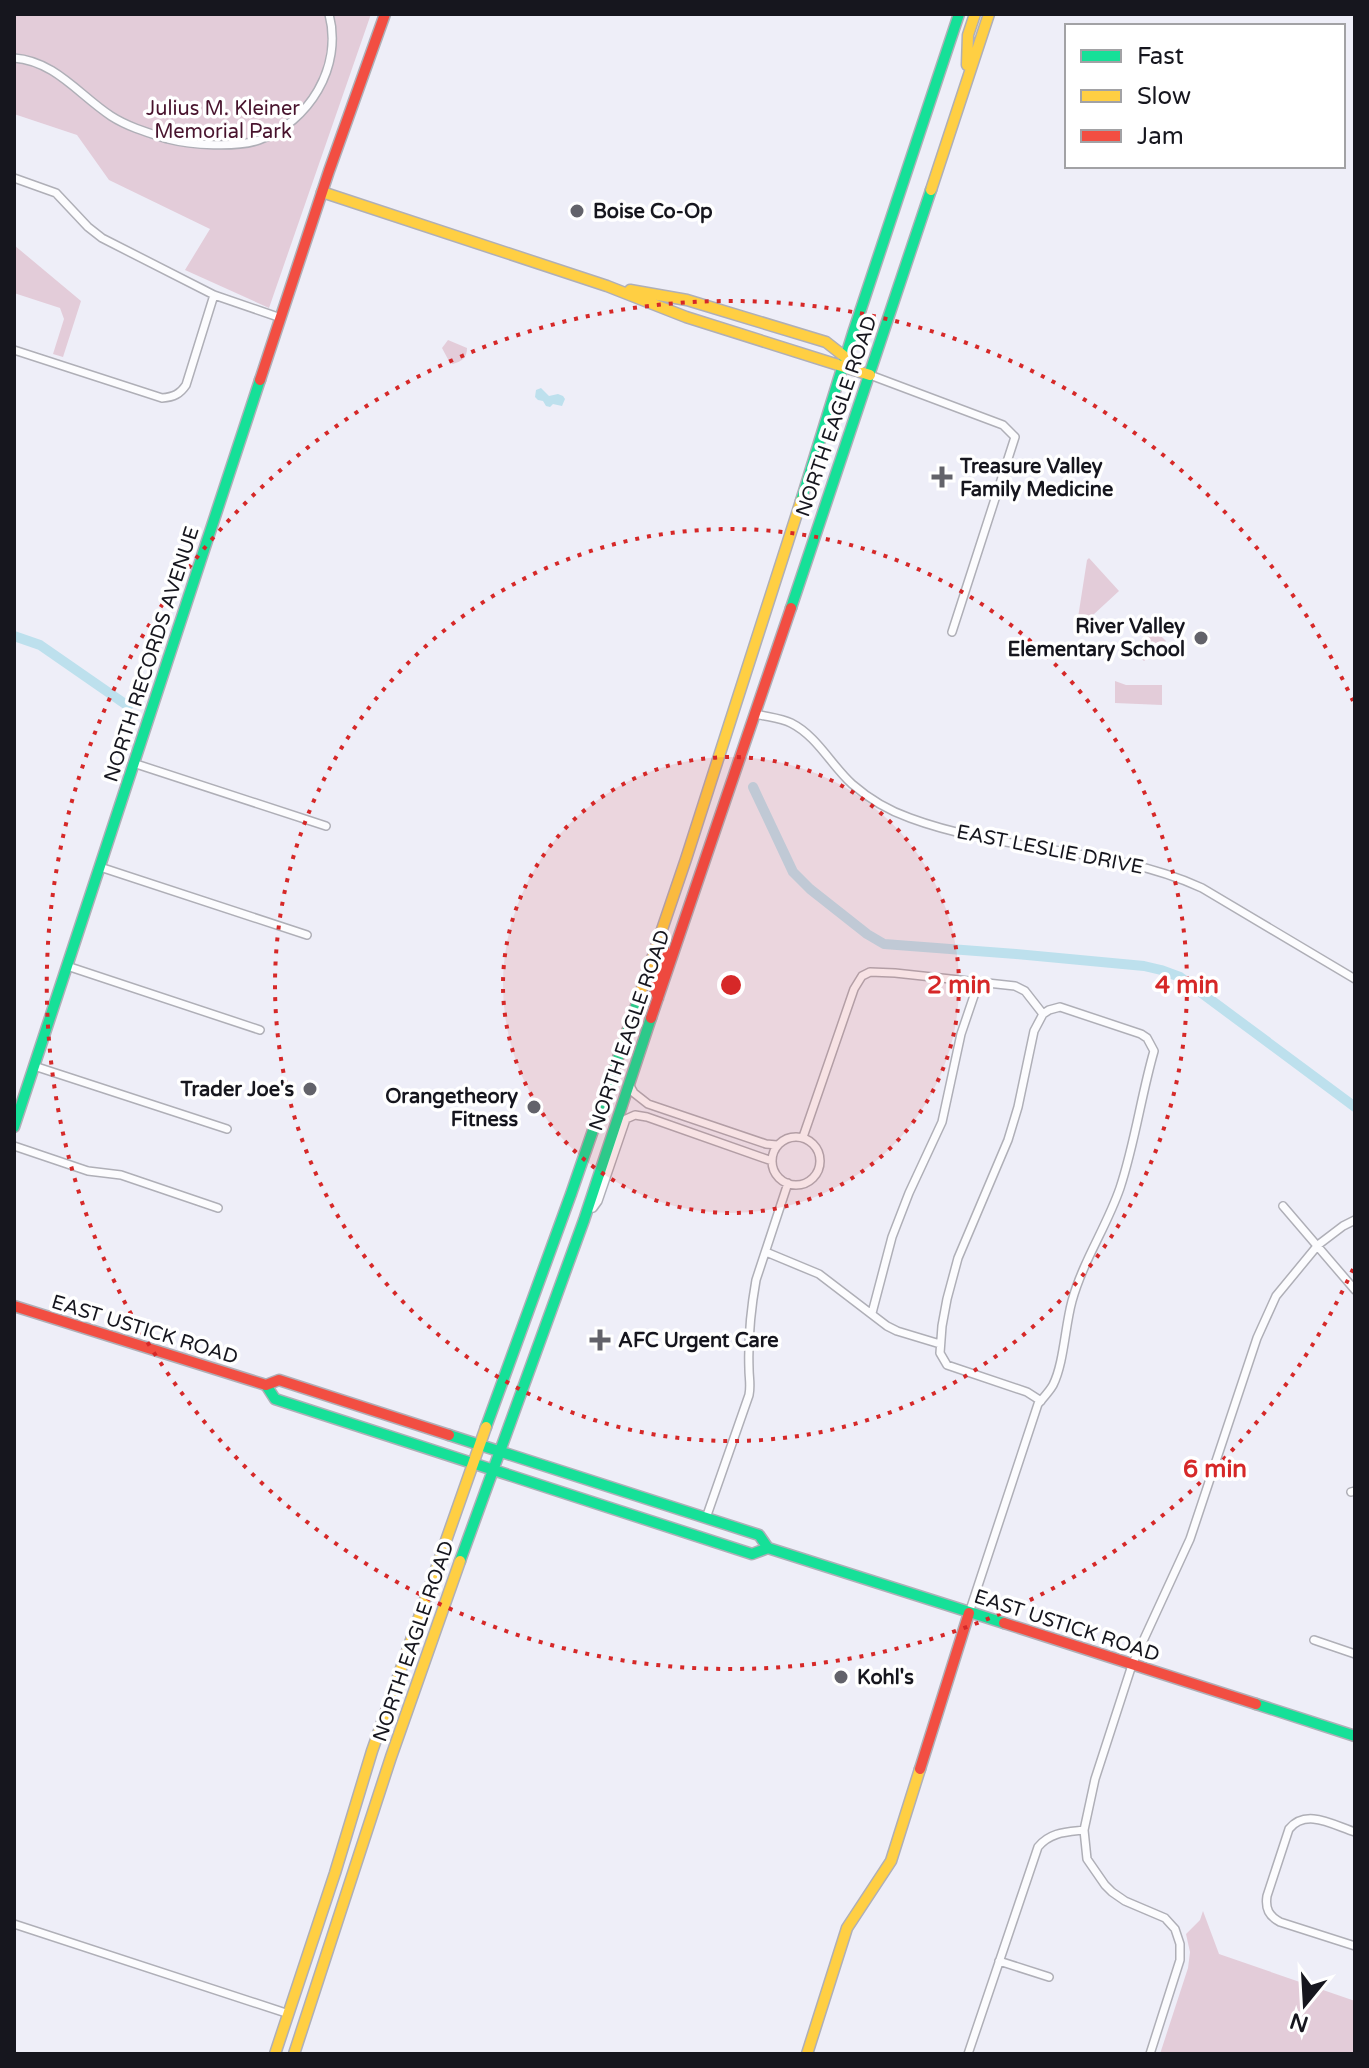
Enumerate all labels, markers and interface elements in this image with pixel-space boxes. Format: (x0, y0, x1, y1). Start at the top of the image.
legend (1065, 24, 1345, 168)
text: Fast (1137, 42, 1184, 71)
text: Slow (1137, 82, 1191, 111)
park label: Julius M. Kleiner Memorial Park (146, 97, 300, 144)
text: Jam (1137, 122, 1184, 151)
place label: Boise Co-Op (593, 200, 713, 224)
marker: Boise Co-Op (568, 202, 586, 220)
street label: NORTH EAGLE ROAD (791, 313, 883, 520)
place label: Treasure Valley Family Medicine (959, 455, 1113, 502)
marker: Treasure Valley Family Medicine (931, 466, 953, 488)
street label: NORTH RECORDS AVENUE (99, 524, 205, 785)
place label: River Valley Elementary School (1007, 615, 1185, 662)
marker: River Valley Elementary School (1192, 629, 1210, 647)
street label: EAST LESLIE DRIVE (954, 820, 1145, 880)
street label: NORTH EAGLE ROAD (584, 927, 676, 1134)
centre of rings (717, 971, 745, 999)
text: 2 min (927, 971, 991, 1000)
text: 4 min (1155, 971, 1219, 1000)
place label: Trader Joe's (179, 1078, 294, 1102)
marker: Trader Joe's (301, 1080, 319, 1098)
place label: Orangetheory Fitness (385, 1085, 518, 1132)
marker: Orangetheory Fitness (525, 1098, 543, 1116)
street label: EAST USTICK ROAD (48, 1290, 241, 1370)
marker: AFC Urgent Care (589, 1329, 611, 1351)
place label: AFC Urgent Care (618, 1329, 778, 1353)
text: 6 min (1183, 1455, 1247, 1484)
street label: NORTH EAGLE ROAD (368, 1538, 460, 1745)
street label: EAST USTICK ROAD (971, 1585, 1163, 1667)
place label: Kohl's (857, 1666, 914, 1690)
marker: Kohl's (832, 1668, 850, 1686)
north arrow (1265, 1964, 1345, 2044)
text: N (1287, 2007, 1312, 2037)

